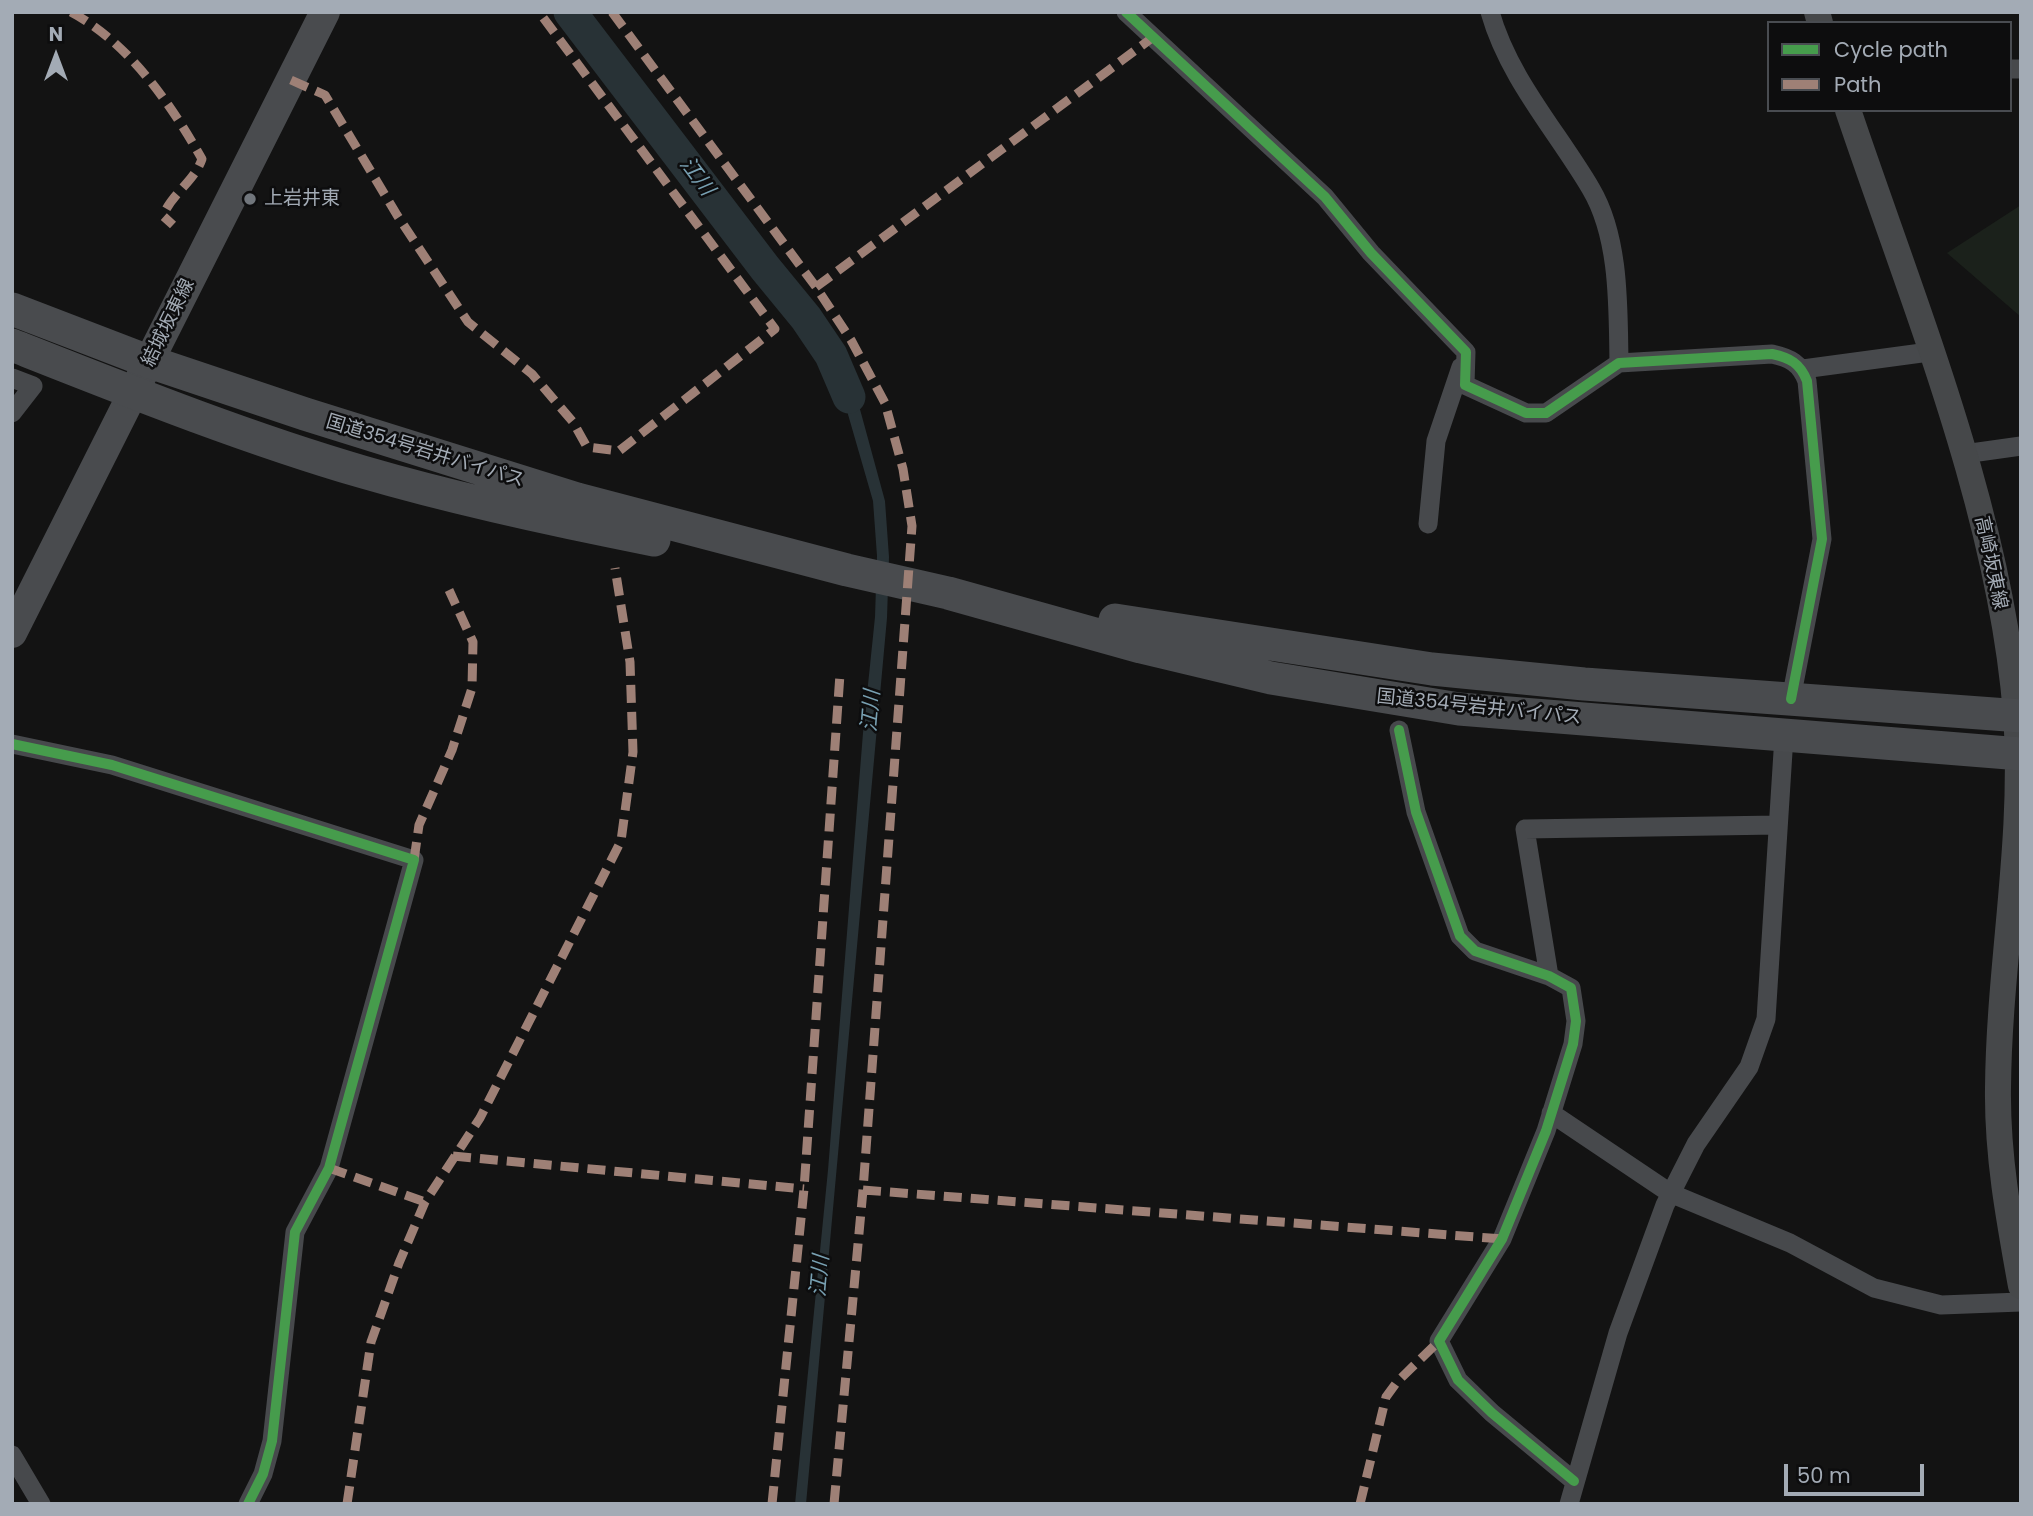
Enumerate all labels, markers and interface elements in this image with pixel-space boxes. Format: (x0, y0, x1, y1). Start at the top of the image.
north arrow (21, 21, 91, 91)
text: N (49, 21, 63, 48)
legend (1767, 21, 2012, 112)
text: Cycle path (1834, 35, 1948, 64)
text: Path (1834, 70, 1881, 99)
water label: 江川 (673, 153, 719, 201)
place label: 上岩井東 (264, 188, 340, 210)
marker: 上岩井東 (242, 191, 258, 207)
street label: 結城坂東線 (138, 275, 200, 371)
street label: 国道354号岩井バイパス (323, 411, 527, 493)
street label: 高崎坂東線 (1969, 514, 2011, 612)
street label: 国道354号岩井バイパス (1375, 686, 1583, 730)
water label: 江川 (858, 689, 886, 733)
water label: 江川 (807, 1254, 835, 1298)
scale bar (1788, 1450, 1928, 1494)
text: 50 m (1797, 1461, 1851, 1490)

